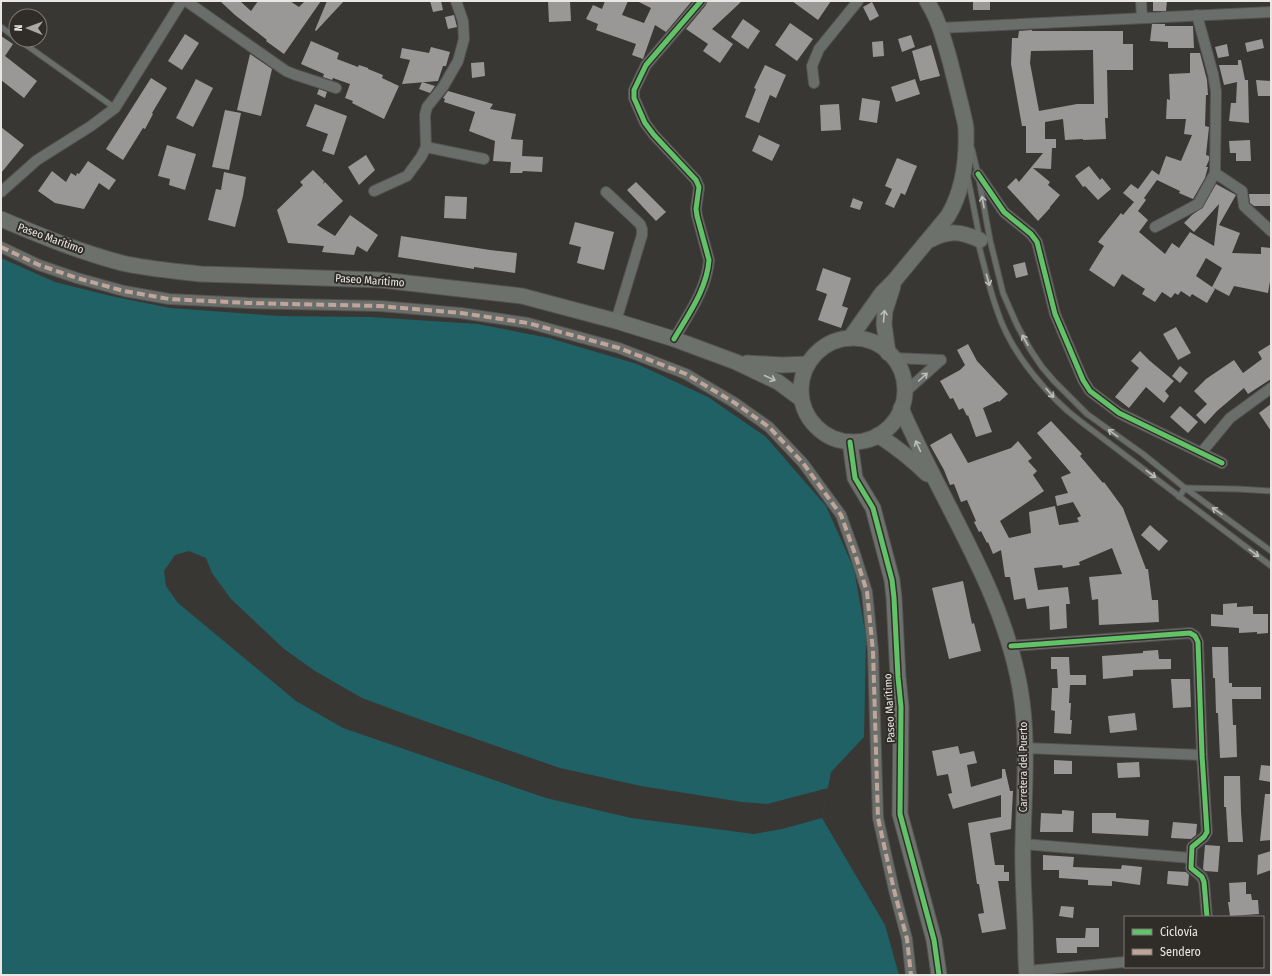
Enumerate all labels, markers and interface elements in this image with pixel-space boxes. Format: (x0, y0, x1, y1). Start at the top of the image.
north arrow (8, 8, 48, 48)
text: N (12, 24, 25, 31)
one-way arrow (979, 196, 987, 209)
street label: Paseo Marítimo (16, 220, 86, 257)
street label: Paseo Marítimo (335, 272, 405, 289)
one-way arrow (985, 273, 992, 286)
one-way arrow (881, 310, 888, 323)
one-way arrow (1020, 334, 1028, 346)
one-way arrow (918, 372, 928, 381)
one-way arrow (764, 375, 776, 382)
one-way arrow (1045, 387, 1054, 398)
one-way arrow (1108, 428, 1119, 437)
one-way arrow (914, 441, 921, 453)
one-way arrow (1145, 470, 1156, 478)
one-way arrow (1212, 507, 1223, 515)
one-way arrow (1248, 549, 1259, 557)
street label: Paseo Marítimo (881, 673, 898, 743)
street label: Carretera del Puerto (1017, 722, 1030, 812)
legend (1124, 916, 1264, 968)
text: Ciclovía (1160, 925, 1198, 939)
text: Sendero (1160, 945, 1201, 959)

